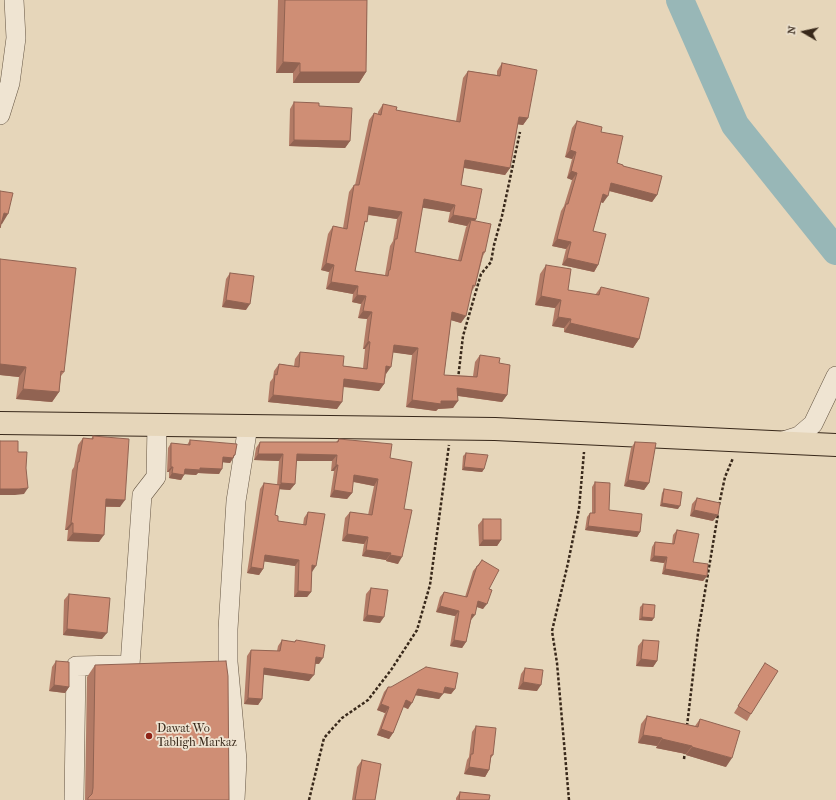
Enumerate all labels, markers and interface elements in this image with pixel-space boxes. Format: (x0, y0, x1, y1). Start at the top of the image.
north arrow (784, 12, 824, 52)
text: N (785, 25, 799, 35)
place label: Dawat Wo Tabligh Markaz (157, 722, 237, 750)
marker: Dawat Wo Tabligh Markaz (144, 731, 154, 741)

